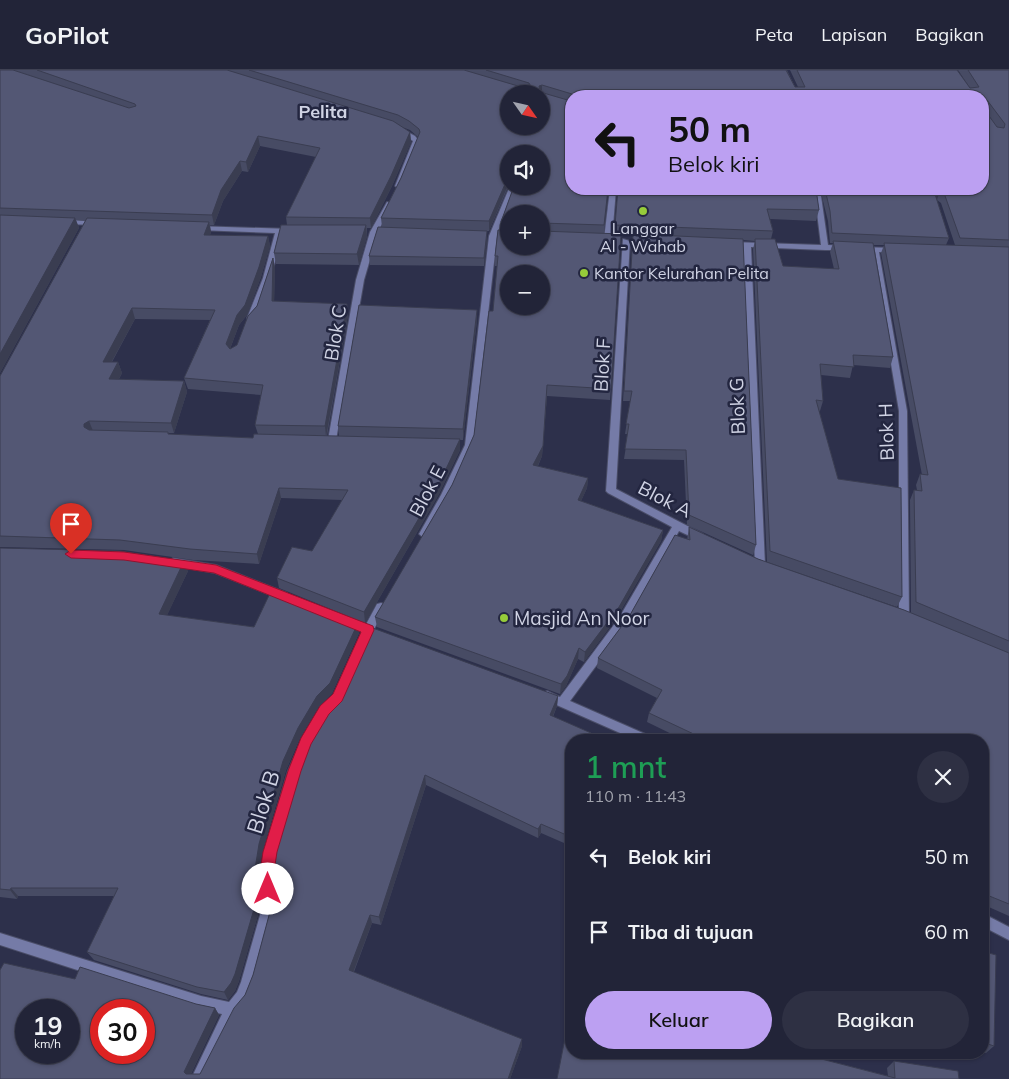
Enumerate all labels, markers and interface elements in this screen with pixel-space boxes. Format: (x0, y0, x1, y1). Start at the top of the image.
text: GoPilot (25, 20, 109, 50)
text: Peta (755, 23, 793, 46)
text: Lapisan (821, 23, 887, 46)
text: Bagikan (915, 23, 984, 46)
north arrow (500, 85, 550, 135)
map controls (500, 85, 550, 315)
district label: Pelita (299, 100, 347, 123)
text: 50 m (668, 107, 751, 151)
icon: left (585, 110, 650, 175)
button: sound (500, 145, 550, 195)
text: Belok kiri (668, 150, 760, 178)
button: + (500, 205, 550, 255)
marker: Langgar Al - Wahab (637, 205, 649, 217)
place label: Langgar Al - Wahab (600, 218, 686, 256)
place label: Kantor Kelurahan Pelita (594, 263, 769, 283)
button: − (500, 265, 550, 315)
marker: Kantor Kelurahan Pelita (578, 267, 590, 279)
street label: Blok C (319, 303, 351, 363)
street label: Blok F (589, 337, 615, 392)
street label: Blok G (724, 377, 750, 435)
street label: Blok H (873, 403, 899, 461)
street label: Blok E (404, 461, 450, 521)
street label: Blok A (634, 475, 696, 523)
pin (50, 503, 92, 554)
icon: arrive (57, 510, 85, 538)
place label: Masjid An Noor (514, 606, 649, 630)
marker: Masjid An Noor (498, 612, 510, 624)
text: 1 mnt (585, 748, 666, 786)
button: close (917, 751, 969, 803)
street label: Blok B (240, 767, 286, 837)
text: 110 m · 11:43 (585, 786, 686, 806)
icon: left (585, 843, 613, 871)
text: Belok kiri (628, 845, 711, 869)
text: 50 m (925, 845, 969, 869)
position arrow (241, 862, 293, 914)
icon: arrive (585, 918, 613, 946)
text: Tiba di tujuan (628, 920, 753, 944)
text: 60 m (925, 920, 969, 944)
button: Keluar (585, 991, 772, 1049)
button: Bagikan (782, 991, 969, 1049)
speed limit sign: 30 (90, 999, 155, 1064)
text: 19 (32, 1010, 63, 1041)
text: km/h (34, 1036, 61, 1051)

